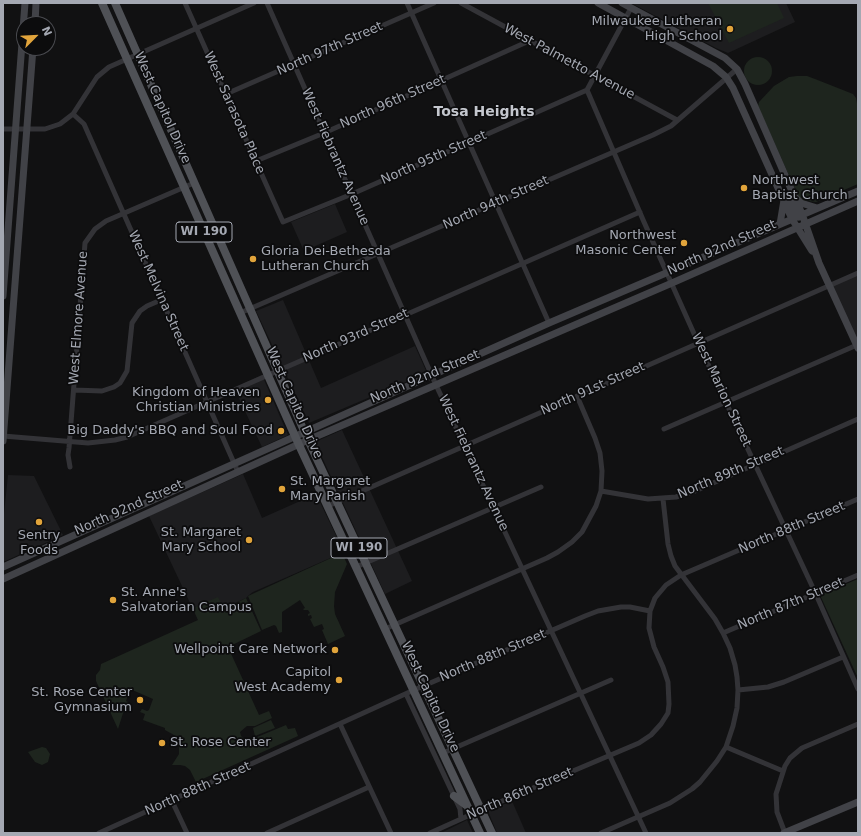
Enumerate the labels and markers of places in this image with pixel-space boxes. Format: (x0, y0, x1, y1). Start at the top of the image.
place label: Milwaukee Lutheran High School (591, 14, 722, 45)
marker: Milwaukee Lutheran High School (725, 24, 735, 34)
place label: Northwest Baptist Church (752, 173, 848, 204)
marker: Northwest Baptist Church (739, 183, 749, 193)
place label: Northwest Masonic Center (575, 228, 676, 259)
marker: Northwest Masonic Center (679, 238, 689, 248)
place label: Gloria Dei-Bethesda Lutheran Church (261, 244, 391, 275)
marker: Gloria Dei-Bethesda Lutheran Church (248, 254, 258, 264)
place label: Kingdom of Heaven Christian Ministries (132, 385, 260, 416)
marker: Kingdom of Heaven Christian Ministries (263, 395, 273, 405)
place label: Big Daddy's BBQ and Soul Food (67, 423, 273, 439)
marker: Big Daddy's BBQ and Soul Food (276, 426, 286, 436)
place label: St. Margaret Mary Parish (290, 474, 370, 505)
marker: St. Margaret Mary Parish (277, 484, 287, 494)
marker: Sentry Foods (34, 517, 44, 527)
place label: St. Margaret Mary School (161, 525, 241, 556)
place label: Sentry Foods (18, 528, 60, 559)
marker: St. Margaret Mary School (244, 535, 254, 545)
place label: St. Anne's Salvatorian Campus (121, 585, 252, 616)
marker: St. Anne's Salvatorian Campus (108, 595, 118, 605)
place label: Wellpoint Care Network (174, 642, 327, 658)
marker: Wellpoint Care Network (330, 645, 340, 655)
place label: Capitol West Academy (235, 665, 331, 696)
marker: Capitol West Academy (334, 675, 344, 685)
place label: St. Rose Center Gymnasium (31, 685, 132, 716)
marker: St. Rose Center Gymnasium (135, 695, 145, 705)
place label: St. Rose Center (170, 735, 271, 751)
marker: St. Rose Center (157, 738, 167, 748)

